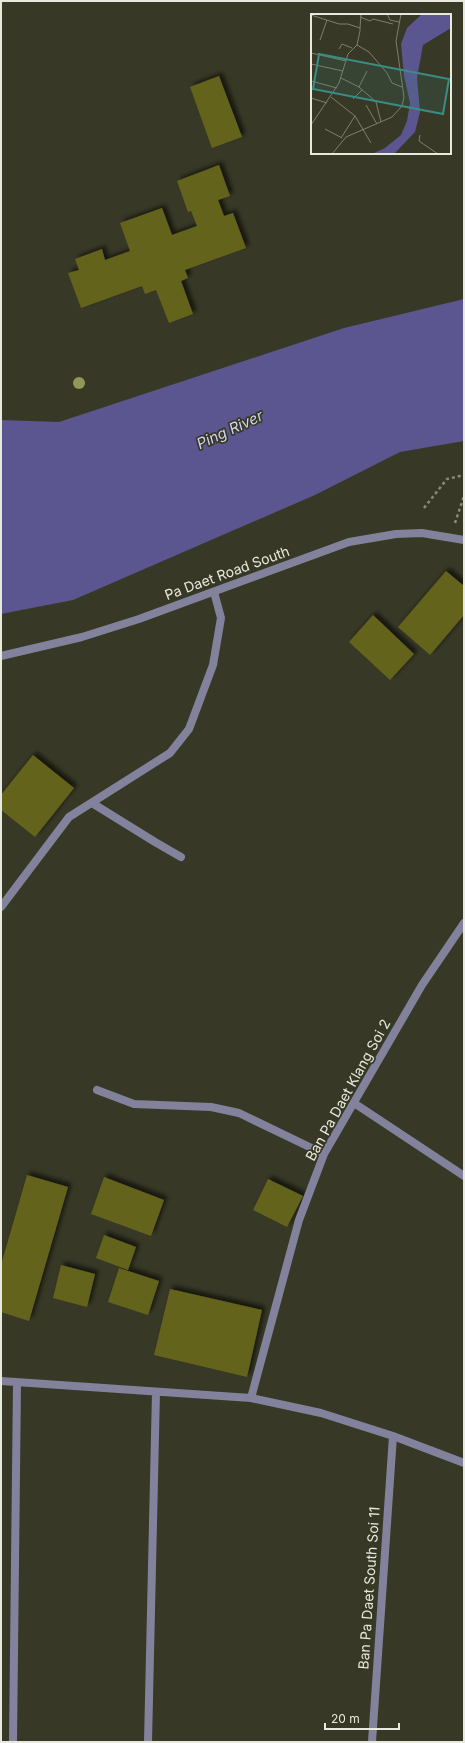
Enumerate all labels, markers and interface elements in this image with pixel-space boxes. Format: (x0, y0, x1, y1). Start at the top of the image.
inset map (311, 14, 451, 154)
water label: Ping River (193, 406, 266, 453)
street label: Pa Daet Road South (162, 542, 292, 603)
street label: Ban Pa Daet Klang Soi 2 (302, 1016, 394, 1164)
street label: Ban Pa Daet South Soi 11 (354, 1506, 383, 1670)
scale bar (325, 1705, 399, 1731)
text: 20 m (331, 1711, 360, 1726)

